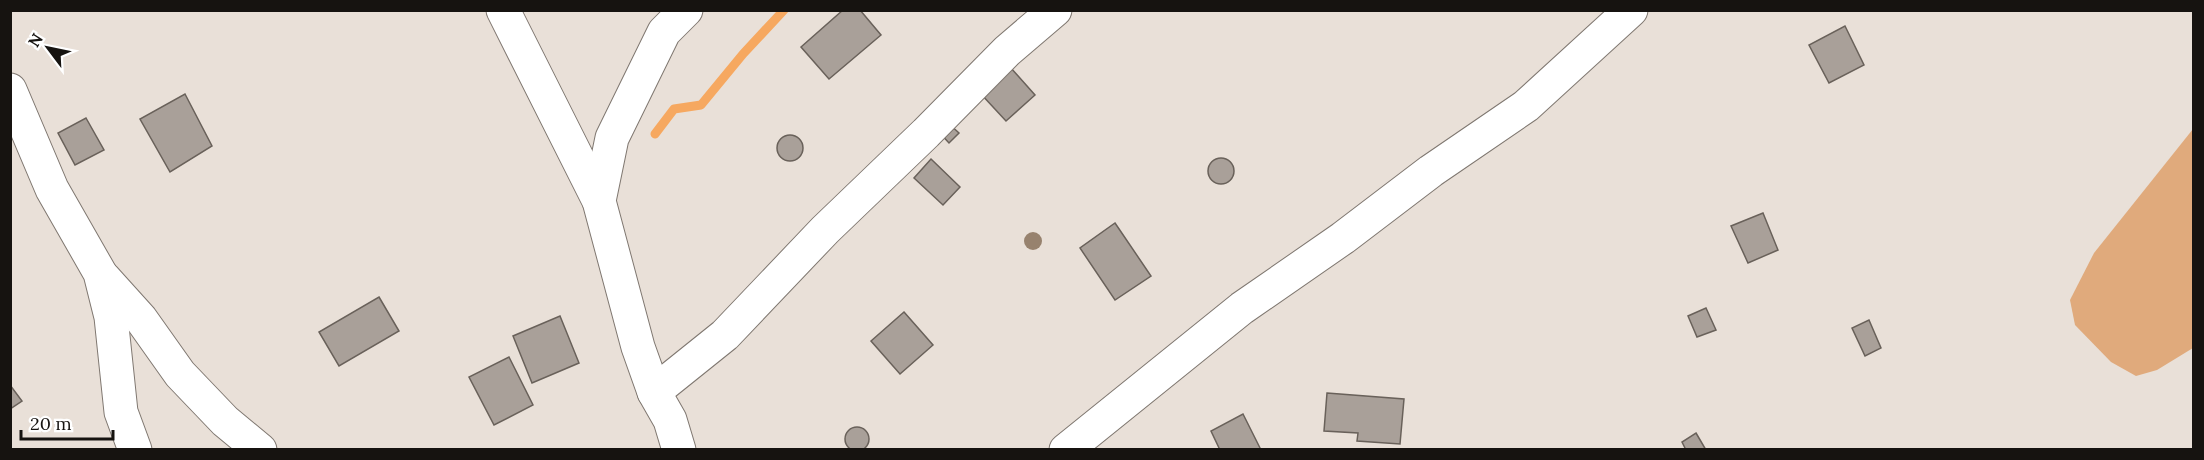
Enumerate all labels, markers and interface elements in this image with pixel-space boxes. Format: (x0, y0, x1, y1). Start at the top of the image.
north arrow (18, 18, 78, 78)
text: N (24, 30, 47, 51)
scale bar (21, 403, 112, 441)
text: 20 m (30, 412, 72, 435)

